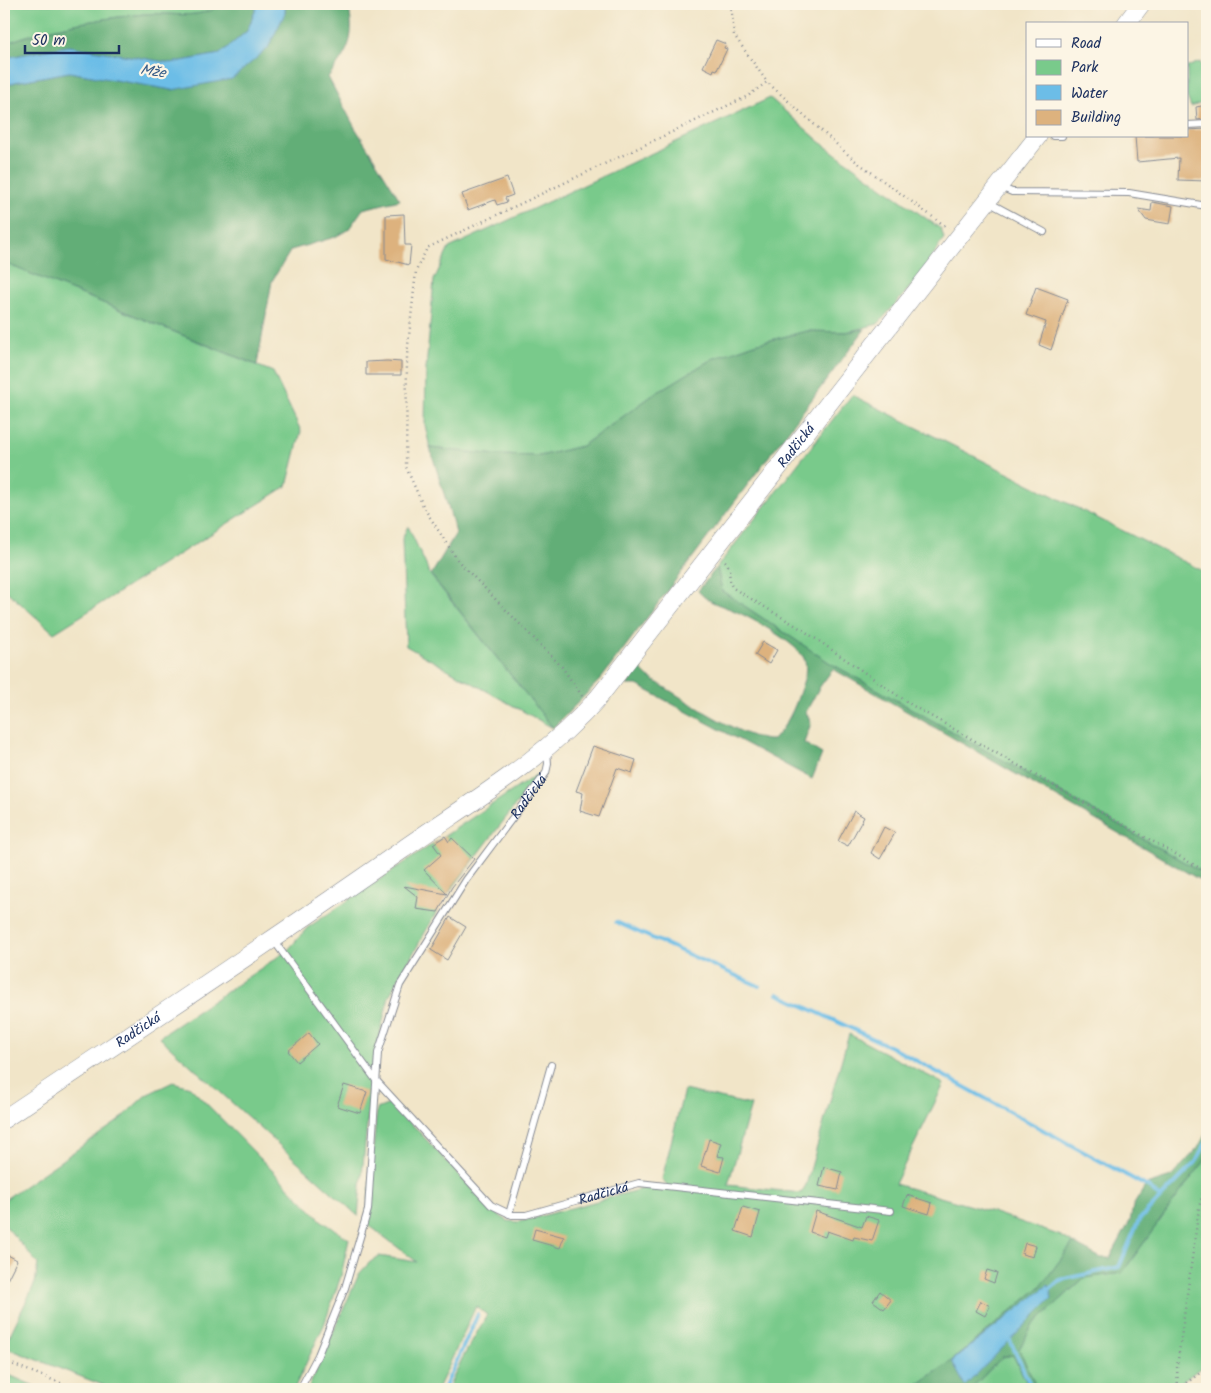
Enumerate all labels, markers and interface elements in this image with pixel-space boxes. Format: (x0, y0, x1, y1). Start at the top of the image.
scale bar (25, 22, 119, 54)
legend (1026, 22, 1188, 138)
text: 50 m (32, 29, 66, 53)
text: Road (1071, 32, 1102, 56)
text: Park (1071, 56, 1099, 80)
water label: Mže (139, 58, 168, 86)
text: Water (1071, 82, 1108, 106)
text: Building (1071, 106, 1121, 130)
street label: Radčická (772, 418, 822, 473)
street label: Radčická (505, 769, 554, 824)
street label: Radčická (111, 1006, 167, 1054)
street label: Radčická (576, 1176, 632, 1212)

